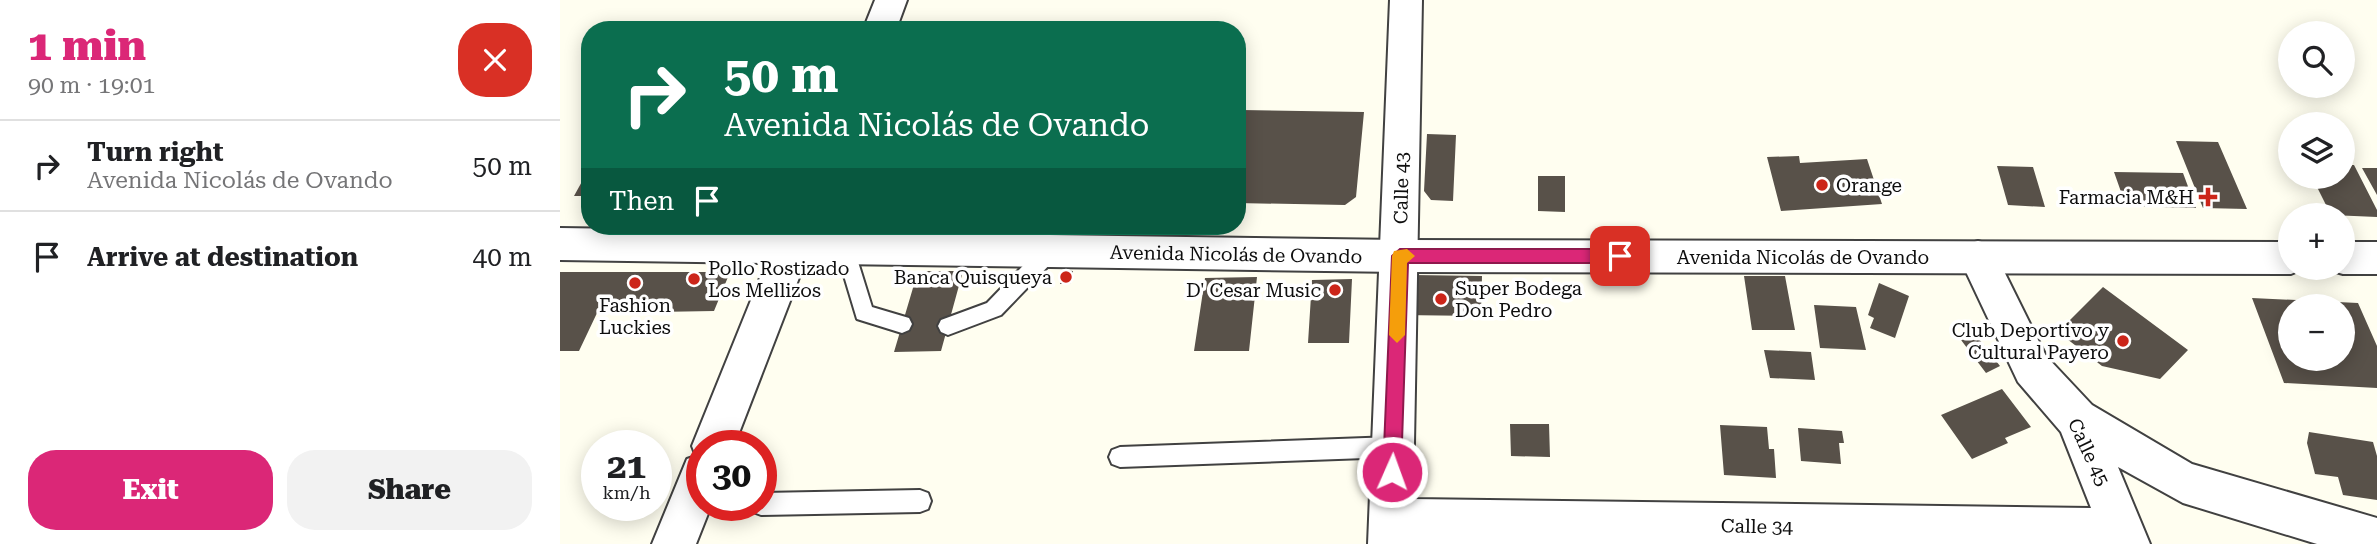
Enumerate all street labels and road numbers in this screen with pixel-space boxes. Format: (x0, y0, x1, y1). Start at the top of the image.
street label: Calle 43 (1389, 152, 1414, 224)
street label: Avenida Nicolás de Ovando (1110, 241, 1362, 268)
street label: Avenida Nicolás de Ovando (1677, 246, 1929, 269)
street label: Calle 45 (2063, 415, 2114, 490)
street label: Calle 34 (1721, 514, 1794, 539)

